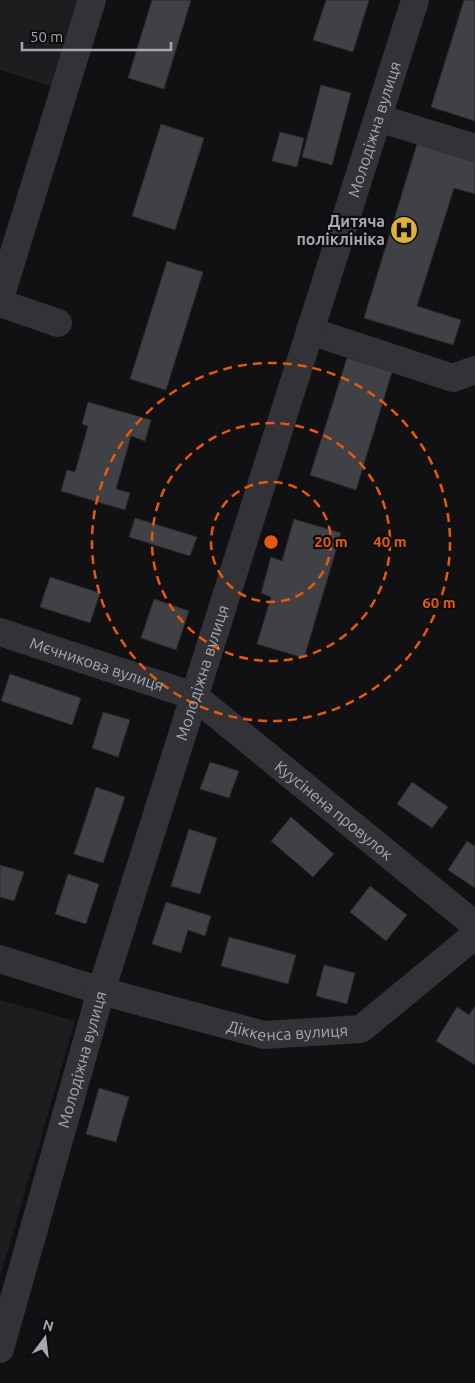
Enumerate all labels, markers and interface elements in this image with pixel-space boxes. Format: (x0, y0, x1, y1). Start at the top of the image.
scale bar (22, 20, 171, 52)
text: 50 m (30, 28, 63, 45)
street label: Молодіжна вулиця (344, 59, 404, 199)
place label: Дитяча поліклініка (296, 212, 385, 248)
hospital icon: Дитяча поліклініка (389, 215, 419, 245)
centre of rings (262, 533, 280, 551)
text: 20 m (314, 533, 348, 550)
text: 40 m (373, 533, 407, 550)
text: 60 m (422, 594, 456, 611)
street label: Молодіжна вулиця (172, 602, 232, 743)
street label: Мєчникова вулиця (28, 633, 166, 694)
street label: Куусінена провулок (271, 757, 397, 864)
street label: Молодіжна вулиця (54, 989, 110, 1130)
street label: Діккенса вулиця (225, 1016, 349, 1044)
north arrow (20, 1313, 70, 1363)
text: N (41, 1316, 55, 1335)

